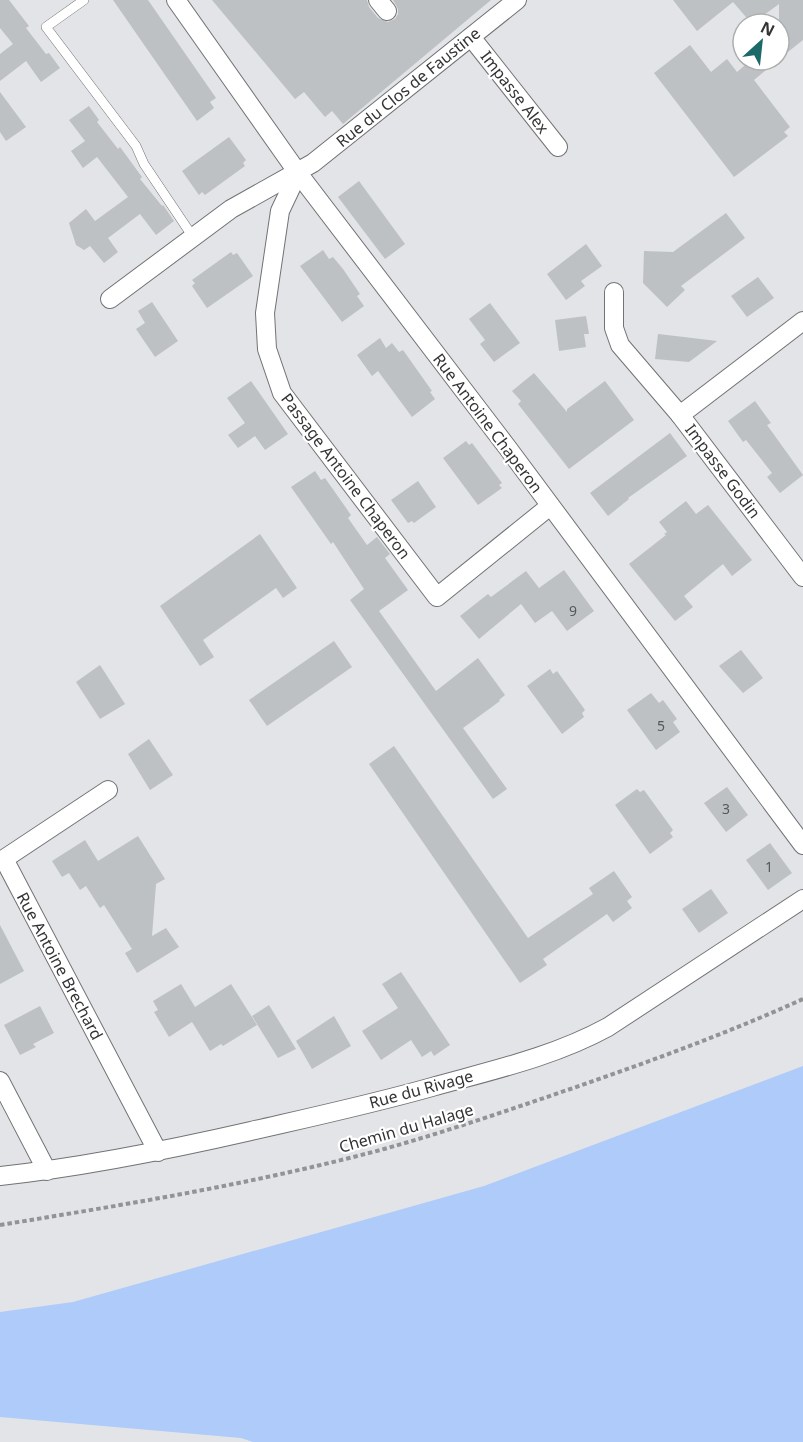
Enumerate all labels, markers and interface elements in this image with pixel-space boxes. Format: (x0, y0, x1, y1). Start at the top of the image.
north arrow (731, 12, 791, 72)
text: N (757, 16, 779, 41)
street label: Rue du Clos de Faustine (331, 22, 485, 152)
street label: Impasse Alex (476, 46, 555, 138)
street label: Rue Antoine Chaperon (428, 349, 548, 497)
street label: Passage Antoine Chaperon (276, 389, 416, 563)
street label: Impasse Godin (680, 419, 766, 523)
house number: 9 (569, 601, 577, 620)
house number: 5 (657, 716, 665, 735)
house number: 3 (722, 799, 730, 818)
house number: 1 (765, 857, 773, 876)
street label: Rue Antoine Brechard (12, 888, 108, 1044)
street label: Rue du Rivage (366, 1065, 476, 1113)
street label: Chemin du Halage (336, 1098, 476, 1158)

